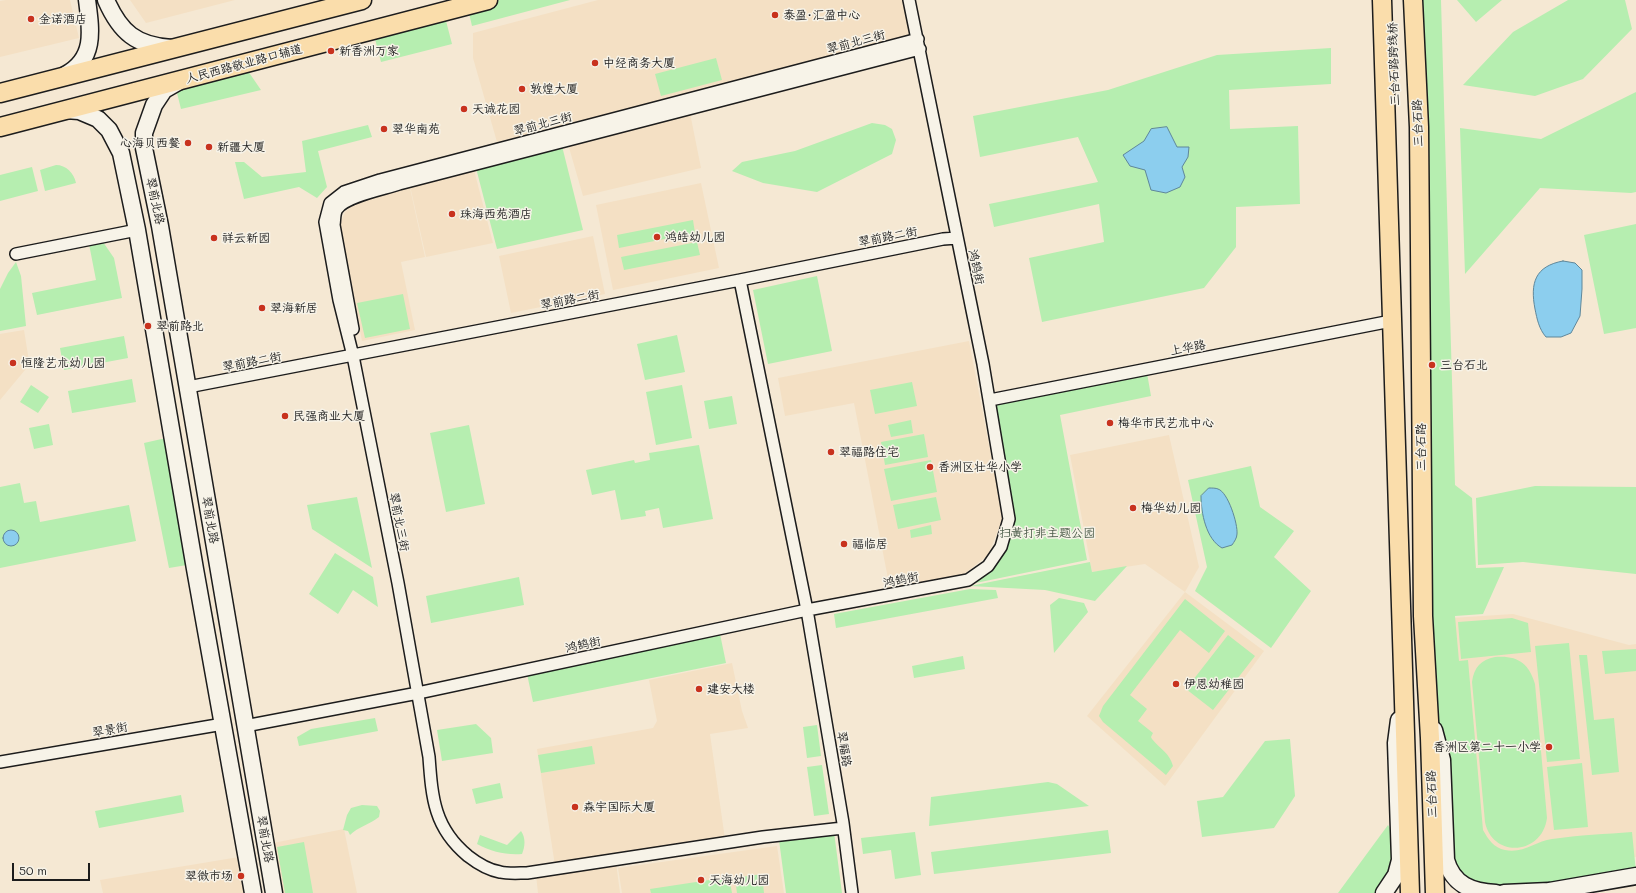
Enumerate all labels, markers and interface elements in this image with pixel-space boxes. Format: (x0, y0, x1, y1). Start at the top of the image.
place label: 泰盈·汇盈中心 (783, 8, 860, 22)
marker: 泰盈·汇盈中心 (770, 10, 780, 20)
place label: 金诺酒店 (39, 12, 87, 26)
marker: 金诺酒店 (26, 14, 36, 24)
street label: 三台石路跨线桥 (1385, 22, 1403, 106)
street label: 翠前北三街 (825, 27, 887, 57)
street label: 人民西路敬业路口辅道 (184, 42, 304, 86)
place label: 新香洲万家 (339, 44, 399, 58)
marker: 新香洲万家 (326, 46, 336, 56)
place label: 中经商务大厦 (603, 56, 675, 70)
marker: 中经商务大厦 (590, 58, 600, 68)
place label: 敦煌大厦 (530, 82, 578, 96)
marker: 敦煌大厦 (517, 84, 527, 94)
street label: 三台石路 (1410, 99, 1426, 147)
place label: 天诚花园 (472, 102, 520, 116)
marker: 天诚花园 (459, 104, 469, 114)
street label: 翠前北三街 (512, 109, 574, 139)
place label: 翠华南苑 (392, 122, 440, 136)
marker: 翠华南苑 (379, 124, 389, 134)
place label: 心海贝西餐 (120, 136, 180, 150)
marker: 心海贝西餐 (183, 138, 193, 148)
place label: 新疆大厦 (217, 140, 265, 154)
marker: 新疆大厦 (204, 142, 214, 152)
street label: 翠前北路 (143, 176, 167, 226)
place label: 珠海西苑酒店 (460, 207, 532, 221)
marker: 珠海西苑酒店 (447, 209, 457, 219)
street label: 翠前路二街 (857, 224, 919, 250)
place label: 鸿皓幼儿园 (665, 230, 725, 244)
place label: 祥云新园 (222, 231, 270, 245)
marker: 鸿皓幼儿园 (652, 232, 662, 242)
marker: 祥云新园 (209, 233, 219, 243)
street label: 鸿鹄街 (965, 248, 987, 286)
street label: 翠前路二街 (539, 287, 601, 313)
place label: 翠海新居 (270, 301, 318, 315)
marker: 翠海新居 (257, 303, 267, 313)
place label: 翠前路北 (156, 319, 204, 333)
marker: 翠前路北 (143, 321, 153, 331)
street label: 上华路 (1169, 337, 1207, 359)
street label: 翠前路二街 (221, 349, 283, 375)
place label: 恒隆艺术幼儿园 (21, 356, 105, 370)
marker: 恒隆艺术幼儿园 (8, 358, 18, 368)
place label: 三台石北 (1440, 358, 1488, 372)
marker: 三台石北 (1427, 360, 1437, 370)
place label: 民强商业大厦 (293, 409, 365, 423)
marker: 民强商业大厦 (280, 411, 290, 421)
place label: 梅华市民艺术中心 (1118, 416, 1214, 430)
marker: 梅华市民艺术中心 (1105, 418, 1115, 428)
street label: 三台石路 (1414, 423, 1428, 471)
place label: 翠福路住宅 (839, 445, 899, 459)
marker: 翠福路住宅 (826, 447, 836, 457)
place label: 香洲区壮华小学 (938, 460, 1022, 474)
marker: 香洲区壮华小学 (925, 462, 935, 472)
street label: 翠前北三街 (386, 491, 412, 553)
street label: 翠前北路 (199, 495, 221, 545)
place label: 梅华幼儿园 (1141, 501, 1201, 515)
marker: 梅华幼儿园 (1128, 503, 1138, 513)
park label: 扫黄打非主题公园 (999, 526, 1095, 540)
place label: 福临居 (852, 537, 888, 551)
marker: 福临居 (839, 539, 849, 549)
street label: 鸿鹄街 (882, 569, 920, 591)
street label: 鸿鹄街 (564, 634, 602, 656)
place label: 伊恩幼稚园 (1184, 677, 1244, 691)
marker: 伊恩幼稚园 (1171, 679, 1181, 689)
place label: 建安大楼 (707, 682, 755, 696)
marker: 建安大楼 (694, 684, 704, 694)
street label: 翠景街 (91, 720, 129, 740)
street label: 翠福路 (834, 730, 854, 768)
place label: 香洲区第二十一小学 (1433, 740, 1541, 754)
marker: 香洲区第二十一小学 (1544, 742, 1554, 752)
street label: 三台石路 (1424, 770, 1440, 818)
place label: 森宇国际大厦 (583, 800, 655, 814)
marker: 森宇国际大厦 (570, 802, 580, 812)
street label: 翠前北路 (254, 814, 276, 864)
scale bar (14, 855, 92, 881)
text: 50 m (19, 862, 47, 878)
place label: 翠微市场 (185, 869, 233, 883)
marker: 翠微市场 (236, 871, 246, 881)
place label: 天海幼儿园 (709, 873, 769, 887)
marker: 天海幼儿园 (696, 875, 706, 885)

